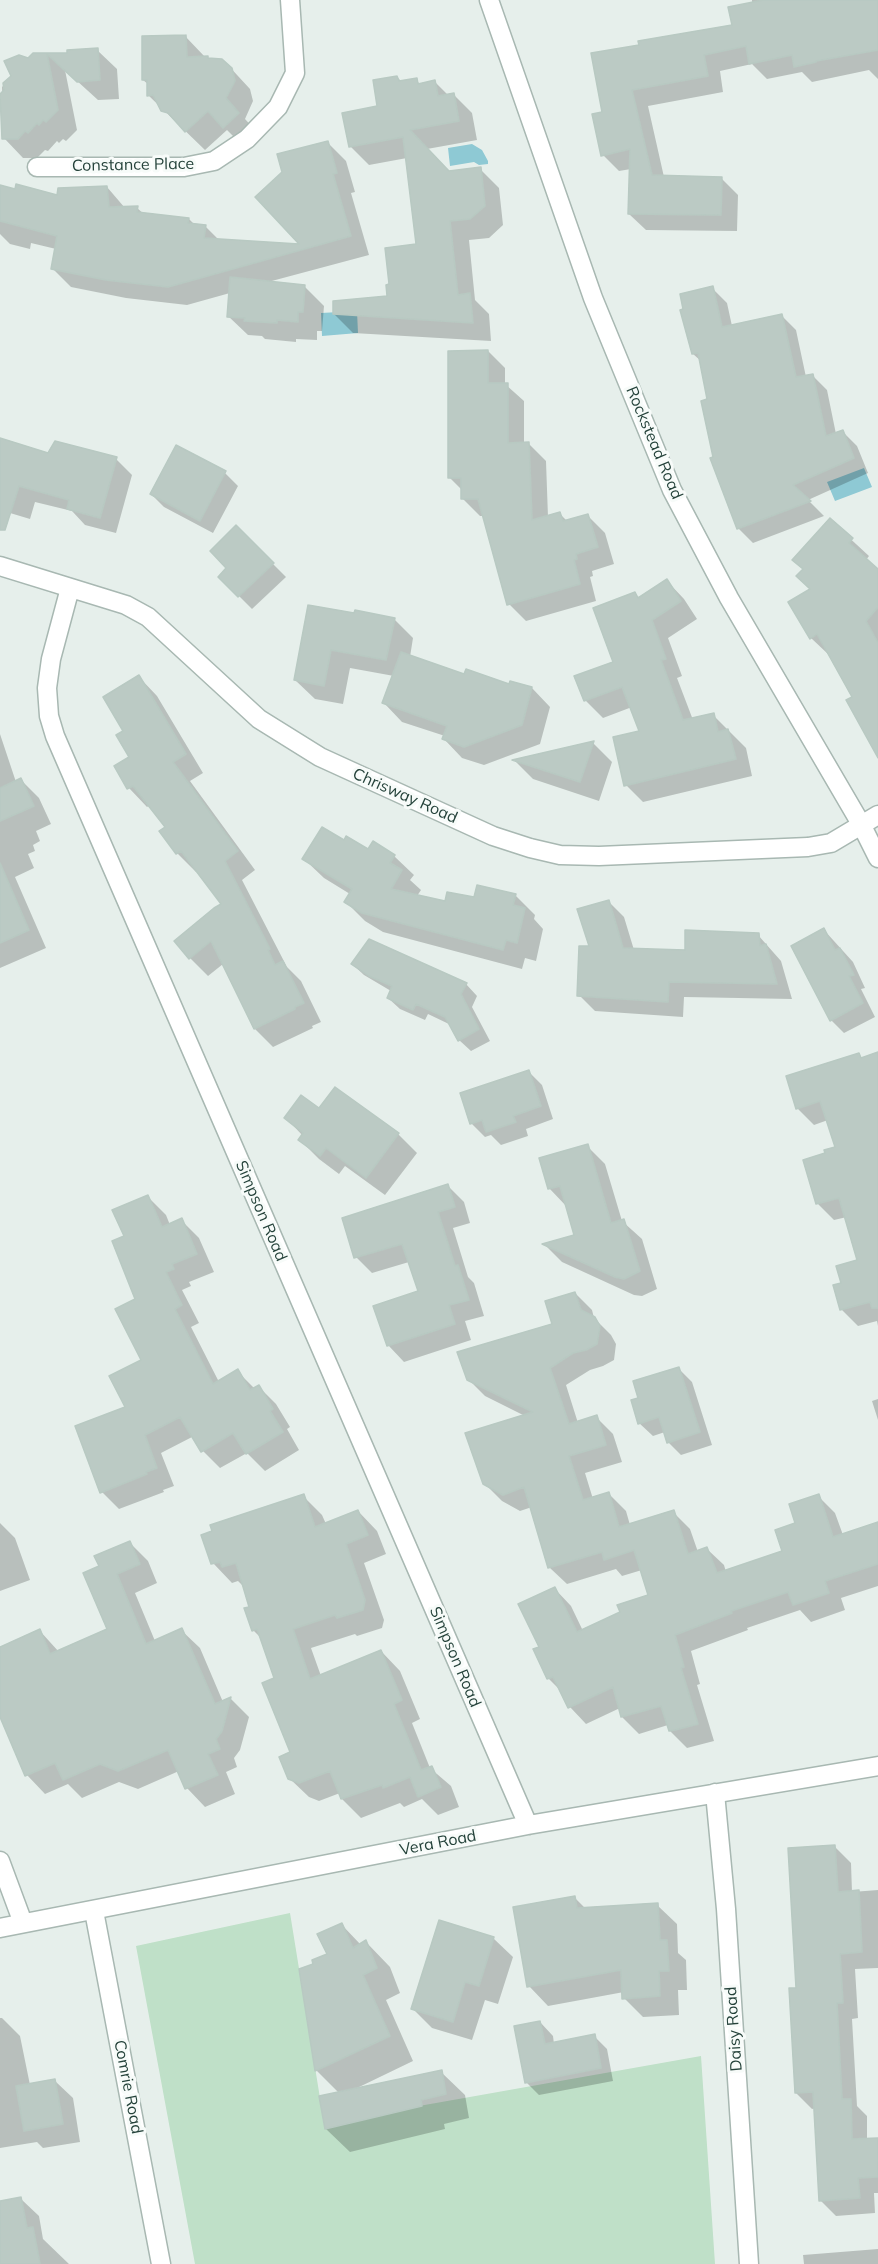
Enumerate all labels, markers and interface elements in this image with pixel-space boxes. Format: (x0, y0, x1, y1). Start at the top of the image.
street label: Constance Place (72, 154, 194, 176)
street label: Rockstead Road (622, 384, 686, 502)
street label: Chrisway Road (350, 764, 460, 828)
street label: Simpson Road (231, 1158, 291, 1264)
street label: Simpson Road (425, 1604, 485, 1710)
street label: Vera Road (398, 1826, 478, 1860)
street label: Daisy Road (721, 1986, 747, 2072)
street label: Comrie Road (109, 2038, 147, 2136)

